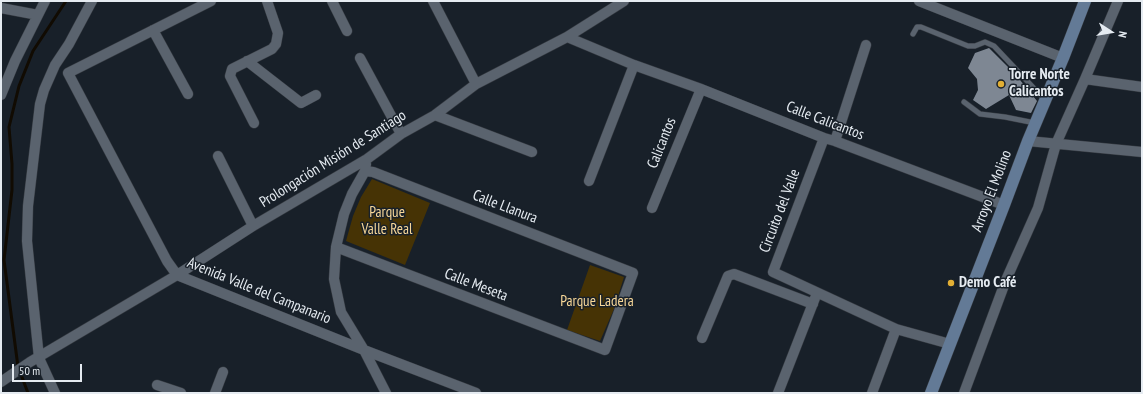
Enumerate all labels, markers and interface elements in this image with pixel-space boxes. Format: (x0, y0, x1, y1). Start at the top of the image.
north arrow (1091, 12, 1131, 52)
text: N (1115, 30, 1130, 39)
place label: Torre Norte Calicantos (1009, 66, 1070, 101)
marker: Torre Norte Calicantos (996, 79, 1006, 89)
street label: Calle Calicantos (784, 98, 866, 144)
street label: Prolongación Misión de Santiago (256, 106, 410, 212)
street label: Calicantos (644, 115, 680, 171)
street label: Arroyo El Molino (968, 148, 1016, 234)
street label: Circuito del Valle (756, 167, 804, 255)
street label: Calle Llanura (470, 186, 540, 228)
park label: Parque Valle Real (362, 204, 412, 239)
street label: Avenida Valle del Campanario (184, 254, 334, 328)
street label: Calle Meseta (442, 265, 510, 305)
place label: Demo Café (959, 274, 1016, 292)
marker: Demo Café (946, 278, 956, 288)
park label: Parque Ladera (560, 293, 634, 311)
scale bar (14, 356, 84, 382)
text: 50 m (19, 363, 40, 378)

